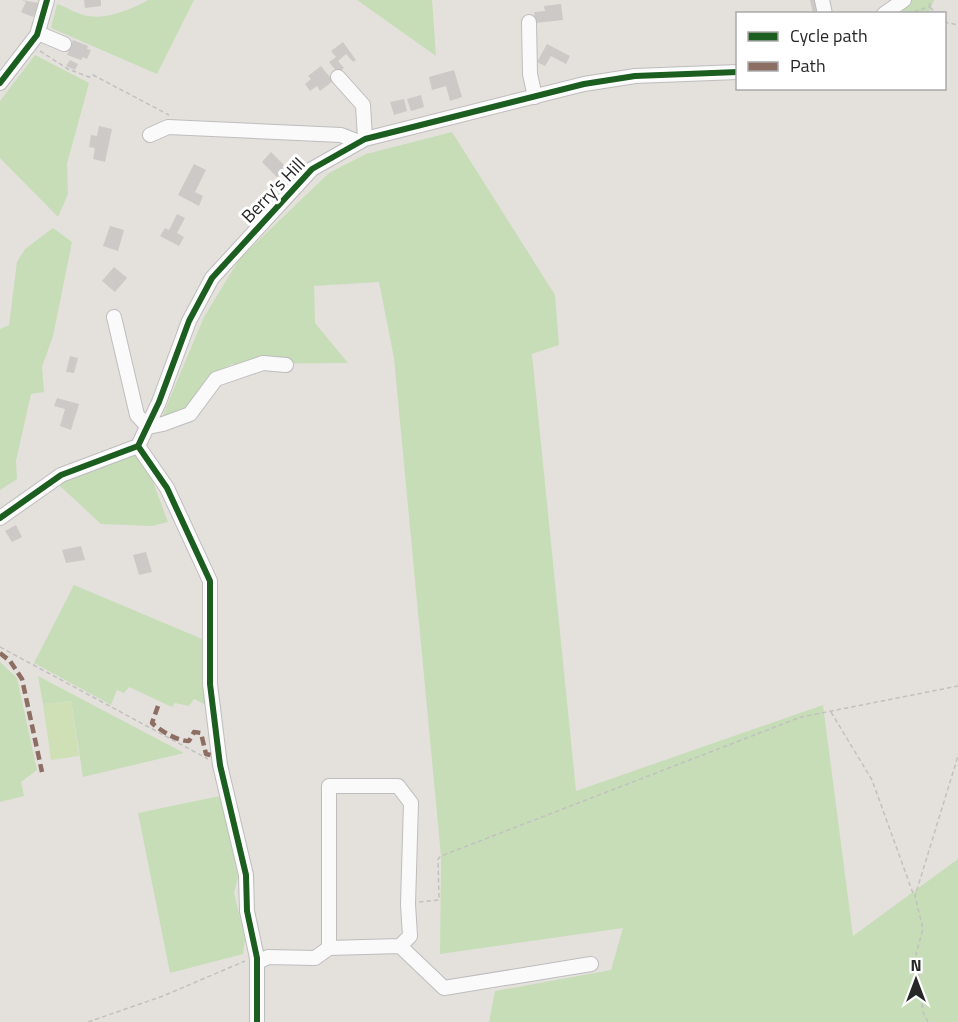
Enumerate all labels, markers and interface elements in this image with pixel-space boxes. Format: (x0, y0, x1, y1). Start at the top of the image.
legend (736, 12, 946, 90)
text: Cycle path (790, 22, 868, 49)
text: Path (790, 52, 826, 79)
street label: Berry's Hill (235, 151, 311, 229)
north arrow (886, 950, 946, 1010)
text: N (910, 953, 922, 977)

